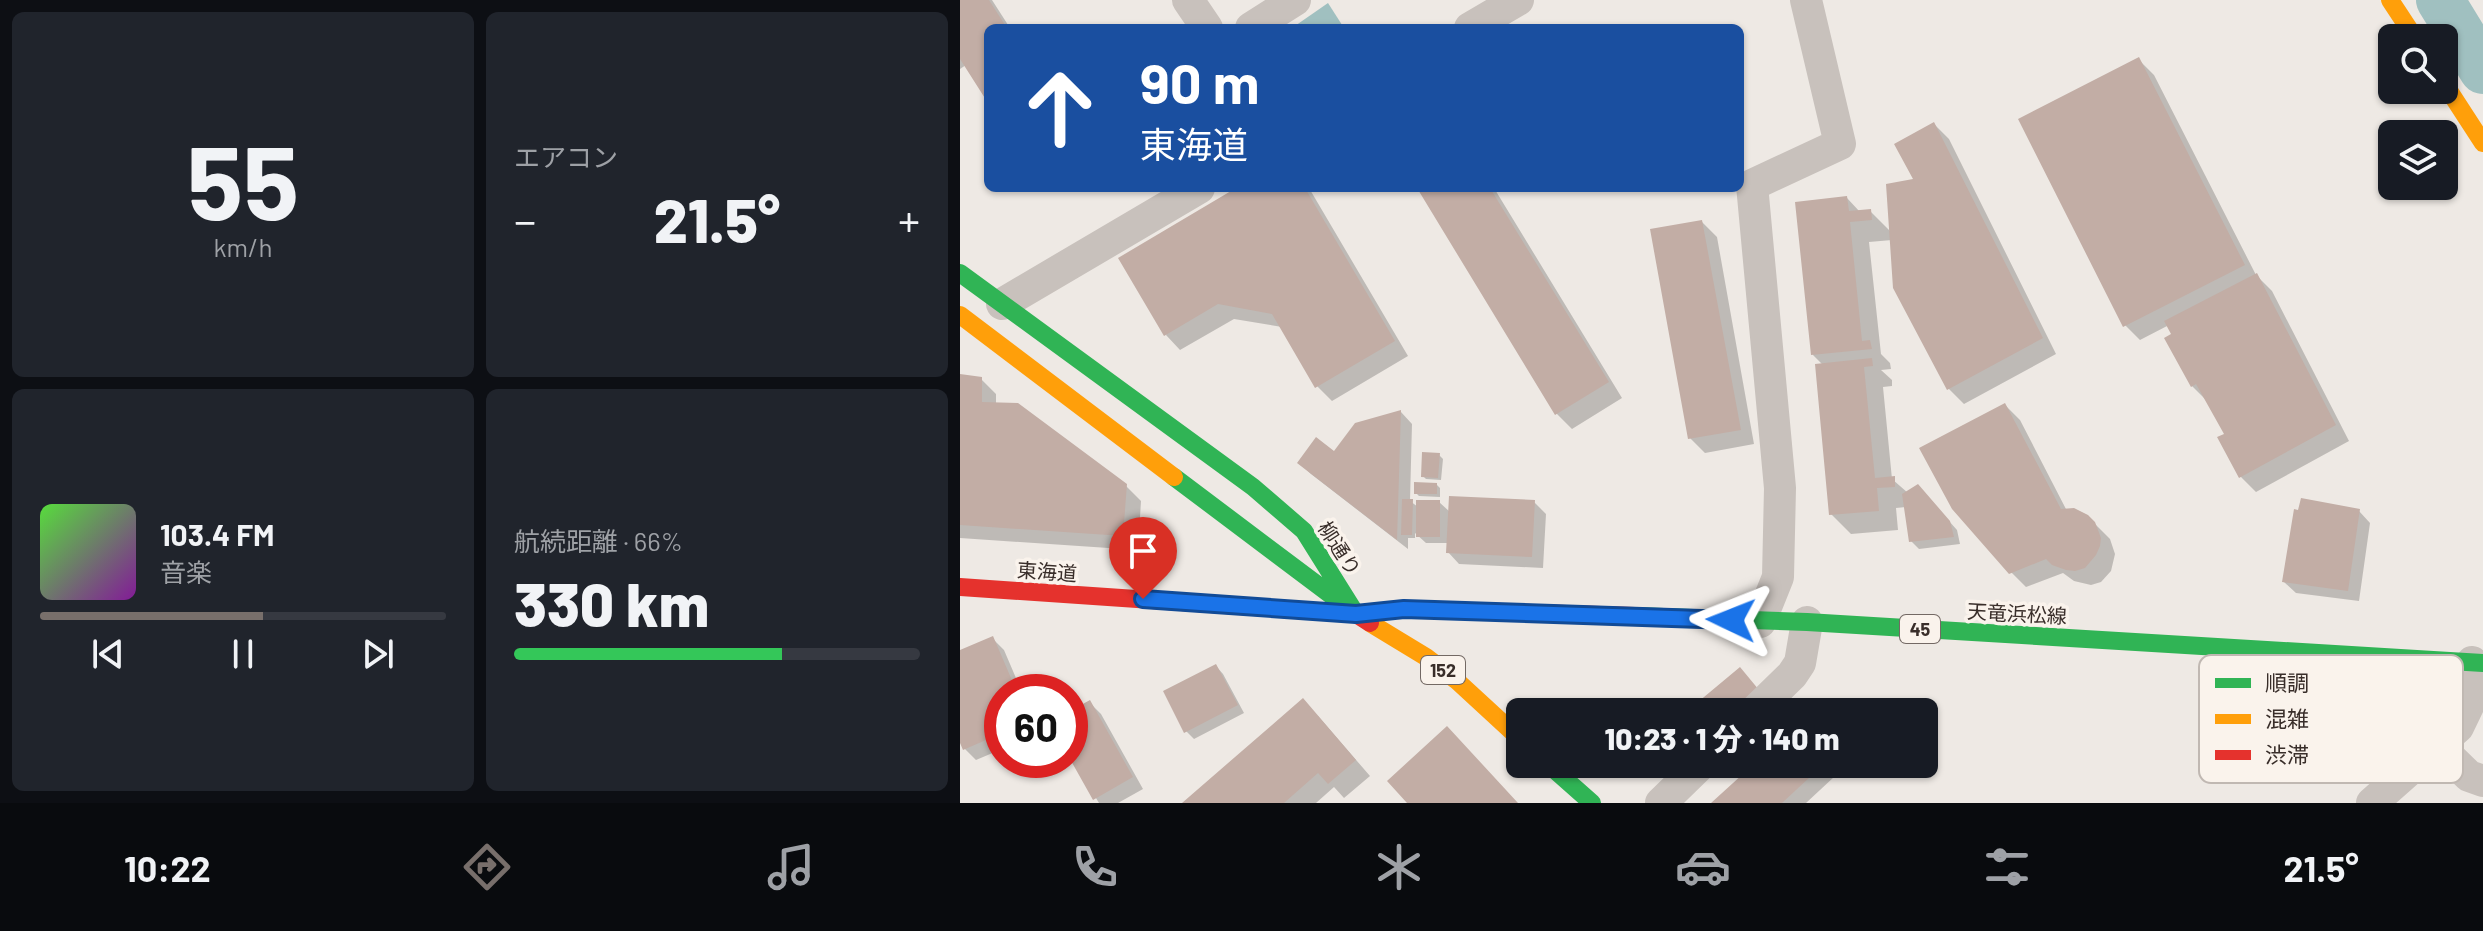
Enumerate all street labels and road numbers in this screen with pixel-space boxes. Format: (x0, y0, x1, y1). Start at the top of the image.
street label: 柳通り (1314, 516, 1366, 580)
street label: 東海道 (1016, 557, 1078, 585)
street label: 天竜浜松線 (1966, 598, 2068, 628)
road number: 45 (1900, 615, 1940, 643)
road number: 152 (1421, 656, 1465, 684)

